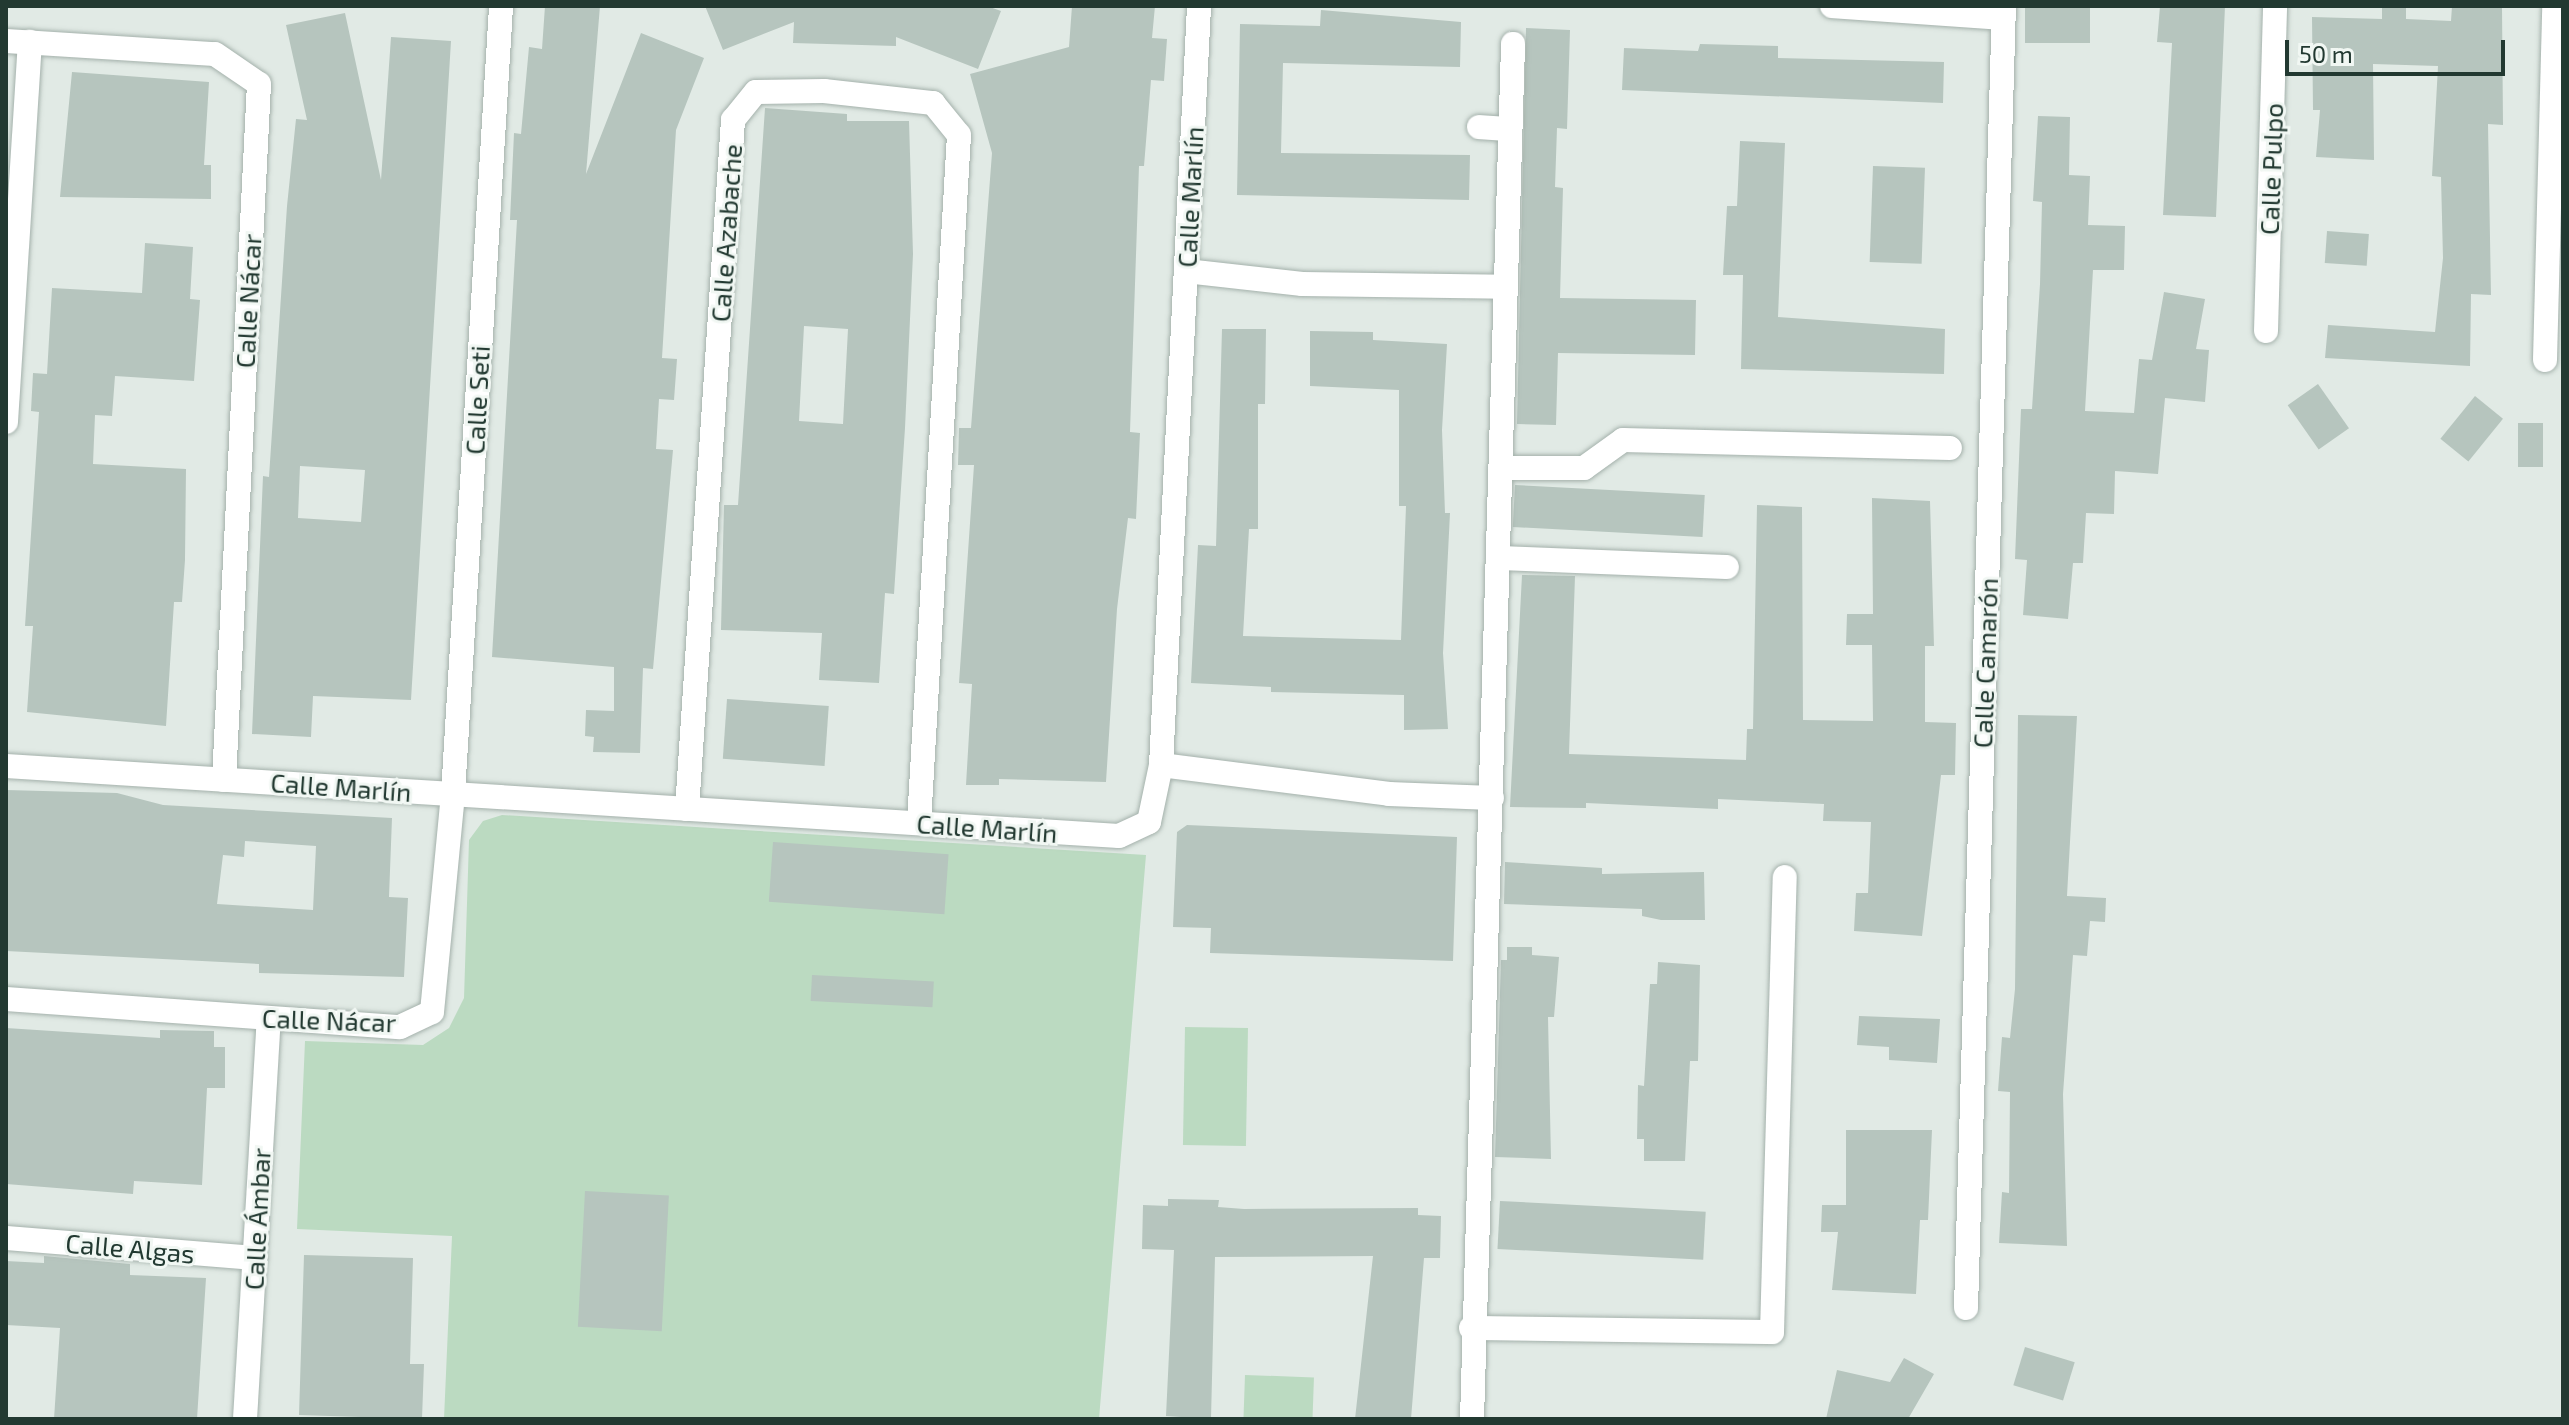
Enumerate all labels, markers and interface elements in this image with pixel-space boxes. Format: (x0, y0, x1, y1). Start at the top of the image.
scale bar (2289, 24, 2509, 74)
text: 50 m (2299, 39, 2353, 68)
street label: Calle Pulpo (2253, 102, 2289, 236)
street label: Calle Marlín (1171, 126, 1209, 268)
street label: Calle Azabache (704, 143, 748, 323)
street label: Calle Nácar (229, 233, 267, 369)
street label: Calle Seti (459, 345, 495, 455)
street label: Calle Camarón (1966, 577, 2004, 749)
street label: Calle Marlín (270, 767, 412, 807)
street label: Calle Marlín (916, 808, 1058, 848)
street label: Calle Nácar (261, 1002, 397, 1038)
street label: Calle Ámbar (238, 1147, 276, 1291)
street label: Calle Algas (64, 1227, 196, 1269)

